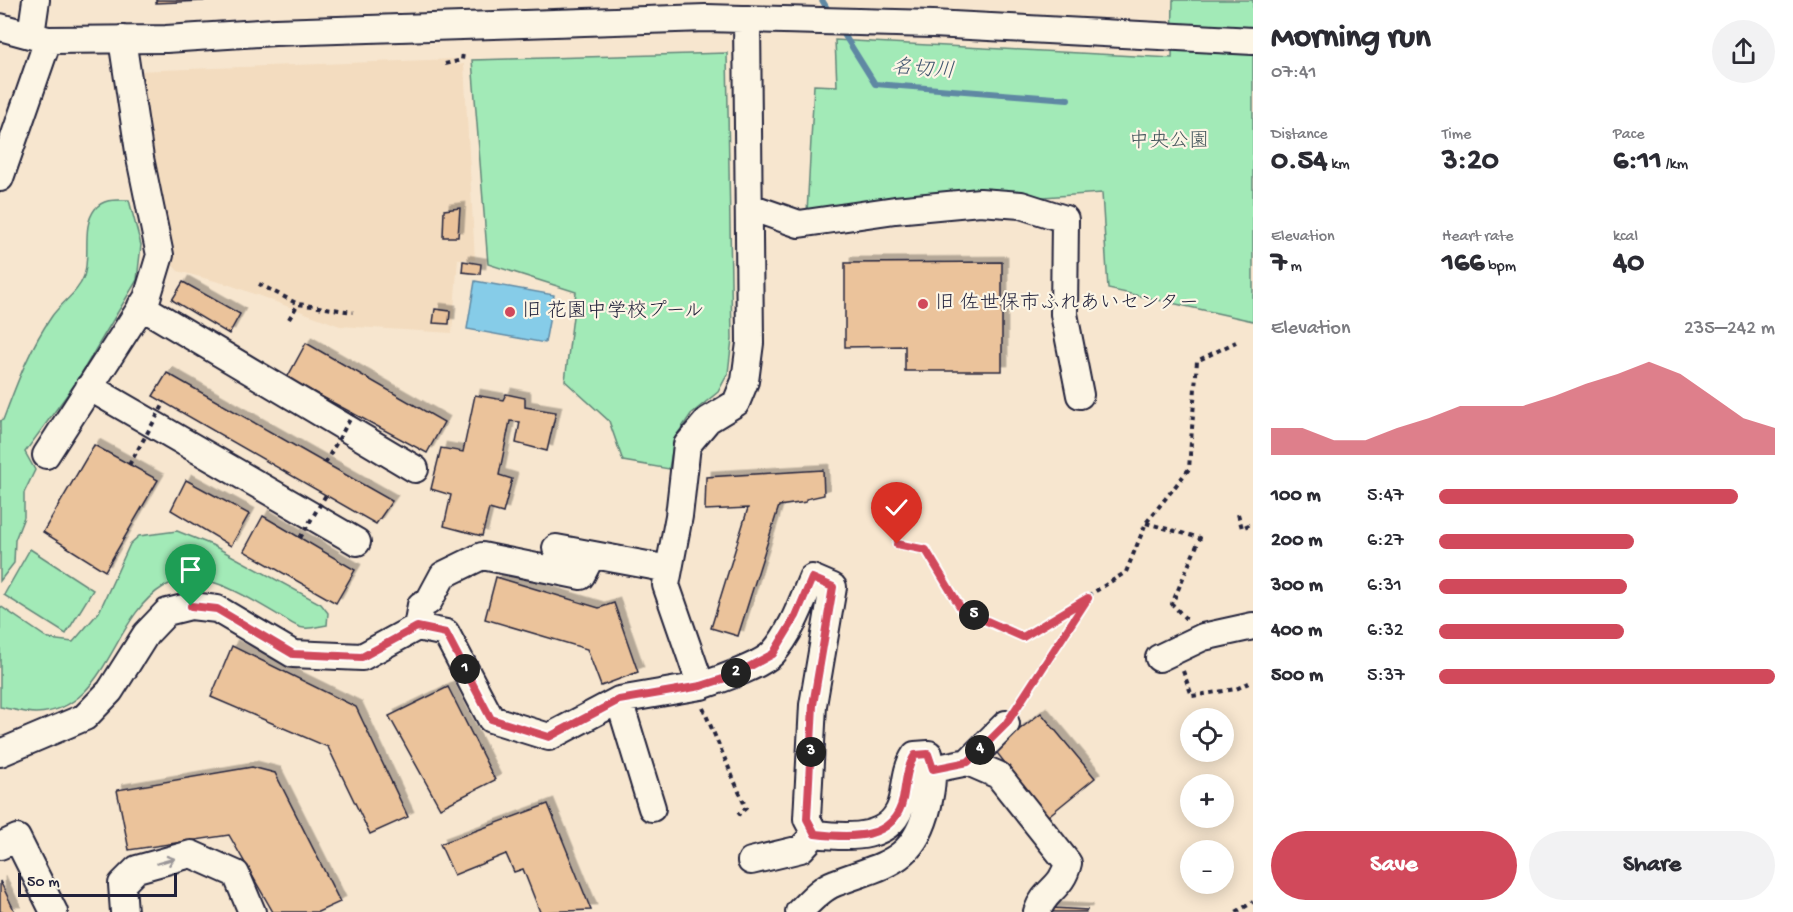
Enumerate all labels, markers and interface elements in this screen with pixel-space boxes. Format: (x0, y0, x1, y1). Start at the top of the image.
text: Morning run (1271, 20, 1431, 58)
button: share (1712, 20, 1775, 83)
water label: 名切川 (891, 55, 955, 86)
text: 07:41 (1271, 62, 1317, 85)
text: Distance (1271, 126, 1328, 145)
text: Time (1442, 126, 1471, 145)
text: Pace (1613, 126, 1644, 145)
park label: 中央公園 (1129, 129, 1209, 154)
text: 0.54 (1271, 145, 1327, 180)
text: 3:20 (1442, 145, 1499, 180)
text: 6:11 (1613, 145, 1662, 180)
text: km (1327, 156, 1350, 175)
text: /km (1662, 156, 1688, 175)
text: Elevation (1271, 228, 1335, 247)
text: Heart rate (1442, 228, 1514, 247)
text: kcal (1613, 228, 1638, 247)
text: 7 (1271, 247, 1287, 282)
text: 166 (1442, 247, 1485, 282)
text: 40 (1613, 247, 1644, 282)
text: m (1287, 258, 1302, 277)
text: bpm (1485, 258, 1516, 277)
place label: 旧 佐世保市ふれあいセンター (935, 292, 1199, 316)
marker: 旧 佐世保市ふれあいセンター (916, 297, 930, 311)
place label: 旧 花園中学校プール (522, 299, 704, 324)
marker: 旧 花園中学校プール (503, 305, 517, 319)
text: Elevation (1271, 318, 1351, 341)
text: 235–242 m (1684, 318, 1775, 341)
pin (871, 482, 922, 544)
text: 100 m (1271, 485, 1321, 508)
text: 5:47 (1367, 485, 1404, 508)
icon: check (880, 491, 913, 524)
text: 200 m (1271, 530, 1322, 553)
text: 6:27 (1367, 530, 1404, 553)
pin (165, 544, 216, 606)
icon: arrive (174, 553, 207, 586)
text: 300 m (1271, 575, 1323, 598)
text: 6:31 (1367, 575, 1402, 598)
pin: 5 (959, 600, 989, 630)
text: 5 (970, 605, 978, 624)
text: 400 m (1271, 620, 1322, 643)
text: 6:32 (1367, 620, 1404, 643)
pin: 1 (450, 654, 480, 684)
pin: 2 (721, 658, 751, 688)
text: 1 (462, 659, 468, 678)
text: 2 (732, 663, 740, 682)
text: 500 m (1271, 665, 1323, 688)
text: 5:37 (1367, 665, 1405, 688)
map controls (1180, 708, 1234, 894)
button: locate (1180, 708, 1234, 762)
pin: 4 (965, 735, 995, 765)
pin: 3 (796, 737, 826, 767)
text: 4 (976, 740, 984, 759)
text: 3 (807, 742, 815, 761)
button: + (1180, 774, 1234, 828)
button: Save (1271, 831, 1517, 900)
button: Share (1529, 831, 1775, 900)
button: − (1180, 840, 1234, 894)
one-way arrow (156, 855, 175, 866)
scale bar (18, 870, 177, 898)
text: 50 m (27, 874, 60, 893)

